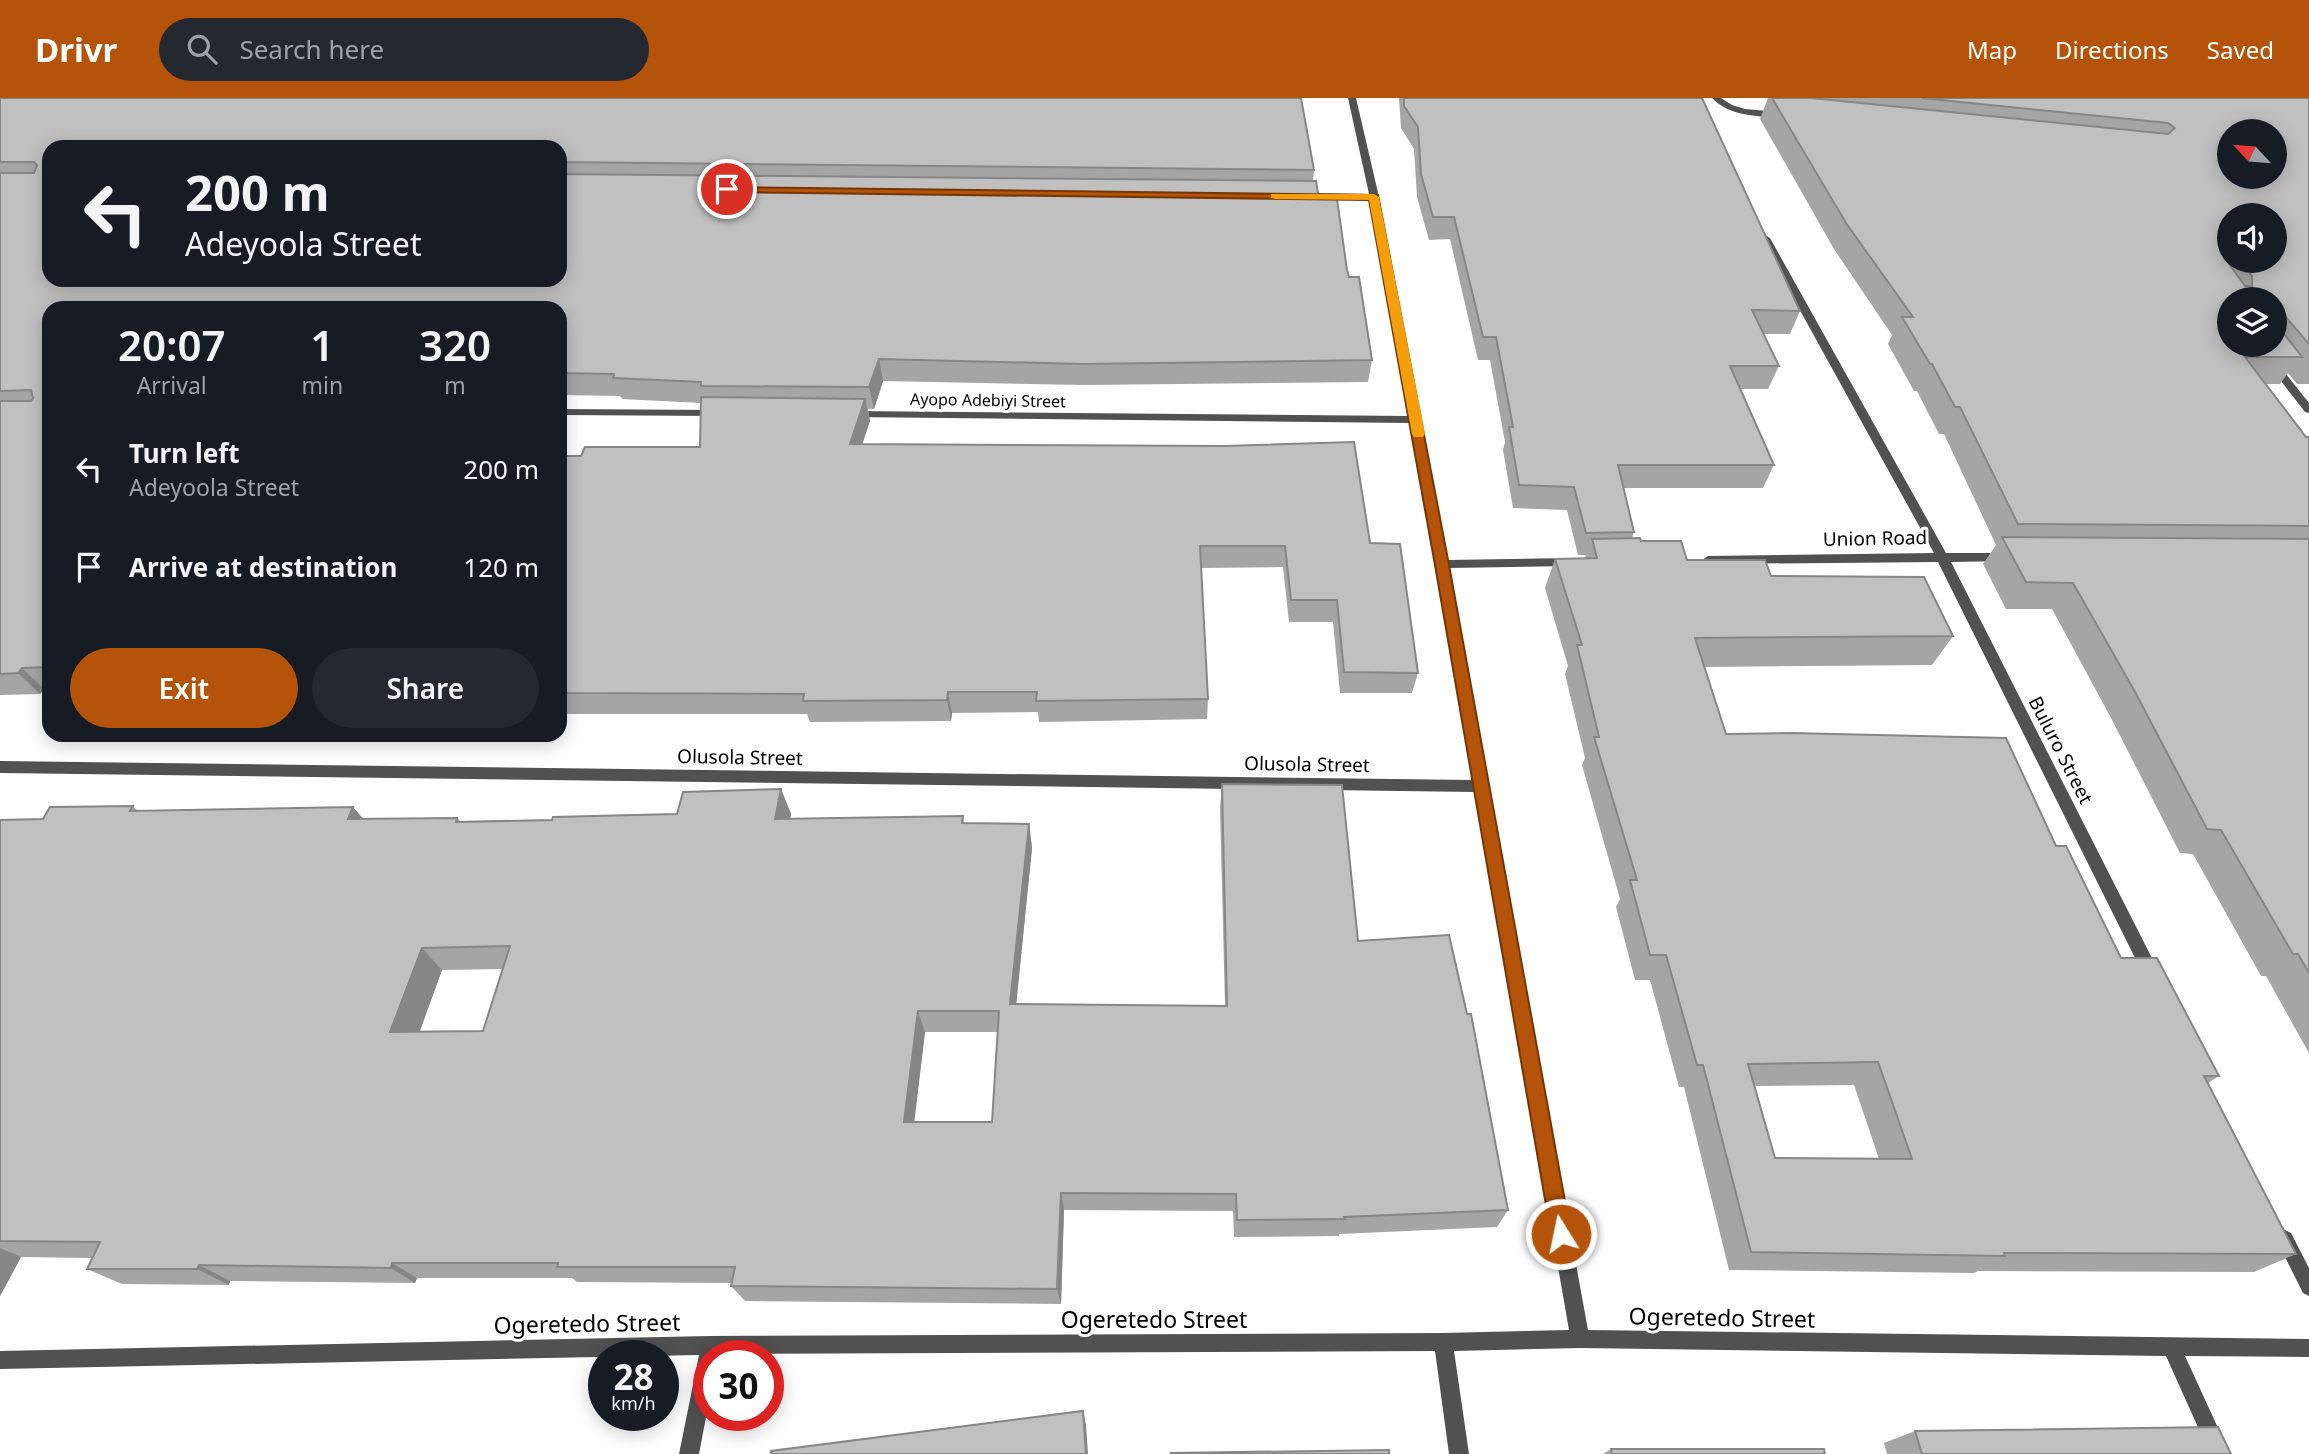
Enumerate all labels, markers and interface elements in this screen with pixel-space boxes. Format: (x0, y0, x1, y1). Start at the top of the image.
search box (159, 18, 649, 81)
text: Drivr (35, 27, 117, 72)
icon: search (183, 30, 221, 68)
text: Search here (239, 31, 384, 67)
text: Map (1967, 33, 2017, 66)
text: Directions (2055, 33, 2169, 66)
text: Saved (2207, 33, 2274, 66)
north arrow (2217, 119, 2287, 189)
map controls (2217, 119, 2287, 357)
text: 200 m (185, 159, 330, 225)
pin (697, 159, 757, 219)
icon: left (70, 168, 161, 259)
icon: arrive (708, 170, 746, 208)
button: sound (2217, 203, 2287, 273)
text: Adeyoola Street (185, 222, 421, 265)
button: layers (2217, 287, 2287, 357)
text: 20:07 (118, 316, 226, 373)
text: 1 (310, 316, 334, 373)
text: 320 (419, 316, 491, 373)
text: Arrival (137, 369, 207, 401)
text: min (301, 369, 343, 401)
text: m (444, 369, 466, 401)
street label: Ayopo Adebiyi Street (910, 388, 1066, 412)
text: Turn left (129, 435, 240, 471)
icon: left (70, 450, 108, 488)
text: 200 m (463, 451, 539, 487)
text: Adeyoola Street (129, 471, 299, 503)
street label: Union Road (1823, 524, 1927, 552)
icon: arrive (70, 548, 108, 586)
text: Arrive at destination (129, 549, 398, 585)
text: 120 m (463, 549, 539, 585)
button: Exit (70, 648, 298, 728)
button: Share (312, 648, 539, 728)
street label: Buluro Street (2023, 692, 2099, 808)
street label: Olusola Street (677, 743, 803, 771)
street label: Olusola Street (1244, 750, 1370, 778)
position arrow (1524, 1197, 1598, 1271)
street label: Ogeretedo Street (1628, 1299, 1816, 1335)
street label: Ogeretedo Street (1061, 1303, 1247, 1335)
street label: Ogeretedo Street (493, 1305, 681, 1341)
speed limit sign: 30 (693, 1340, 784, 1431)
text: 28 (613, 1353, 654, 1400)
text: km/h (611, 1391, 656, 1415)

